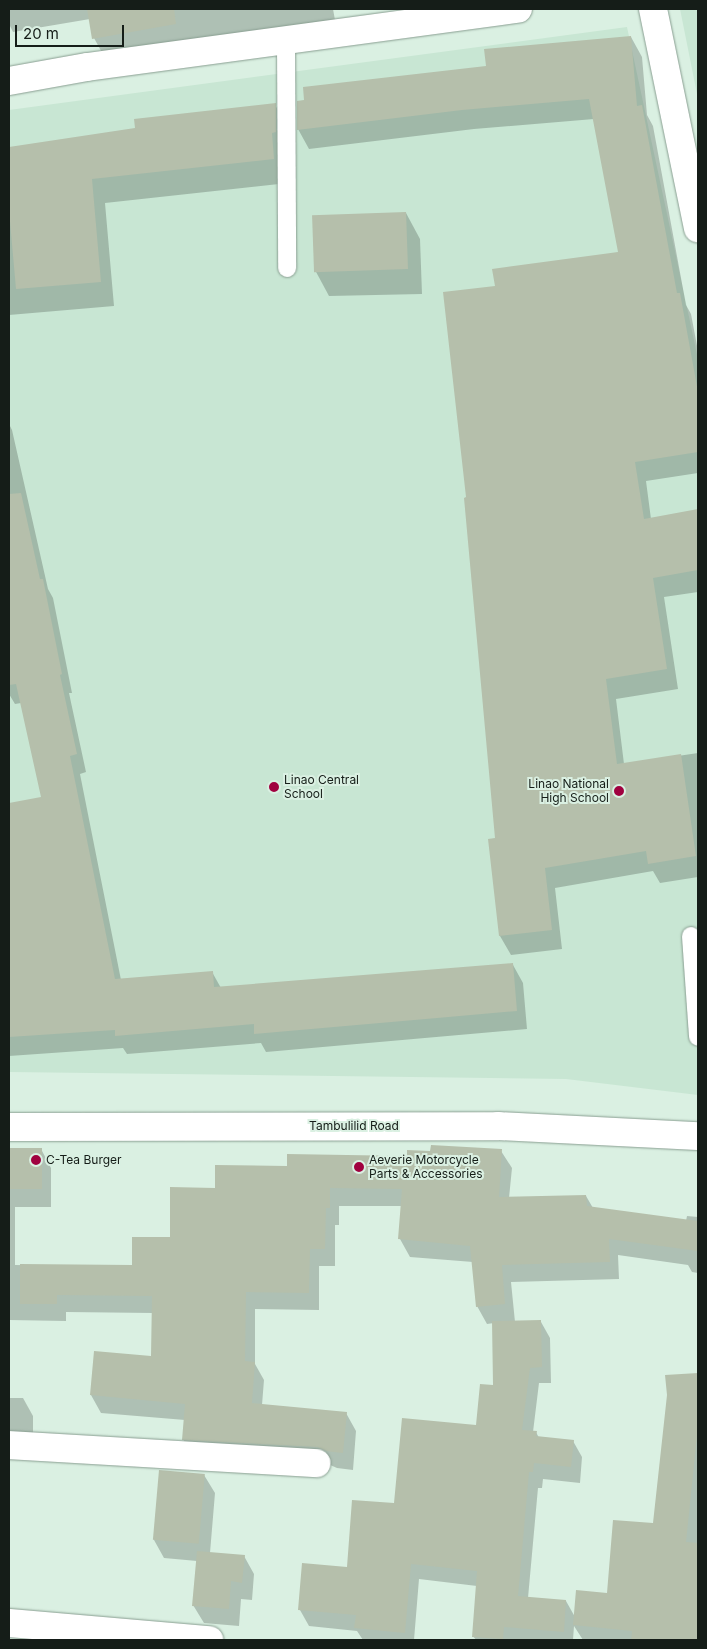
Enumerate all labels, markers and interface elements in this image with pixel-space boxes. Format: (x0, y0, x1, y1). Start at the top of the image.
scale bar (18, 15, 126, 47)
text: 20 m (23, 24, 59, 43)
place label: Linao Central School (284, 773, 359, 801)
place label: Linao National High School (528, 777, 609, 805)
marker: Linao Central School (268, 781, 280, 793)
marker: Linao National High School (613, 785, 625, 797)
street label: Tambulilid Road (309, 1119, 399, 1133)
place label: C-Tea Burger (46, 1153, 122, 1167)
place label: Aeverie Motorcycle Parts & Accessories (369, 1153, 483, 1181)
marker: C-Tea Burger (30, 1154, 42, 1166)
marker: Aeverie Motorcycle Parts & Accessories (353, 1161, 365, 1173)

